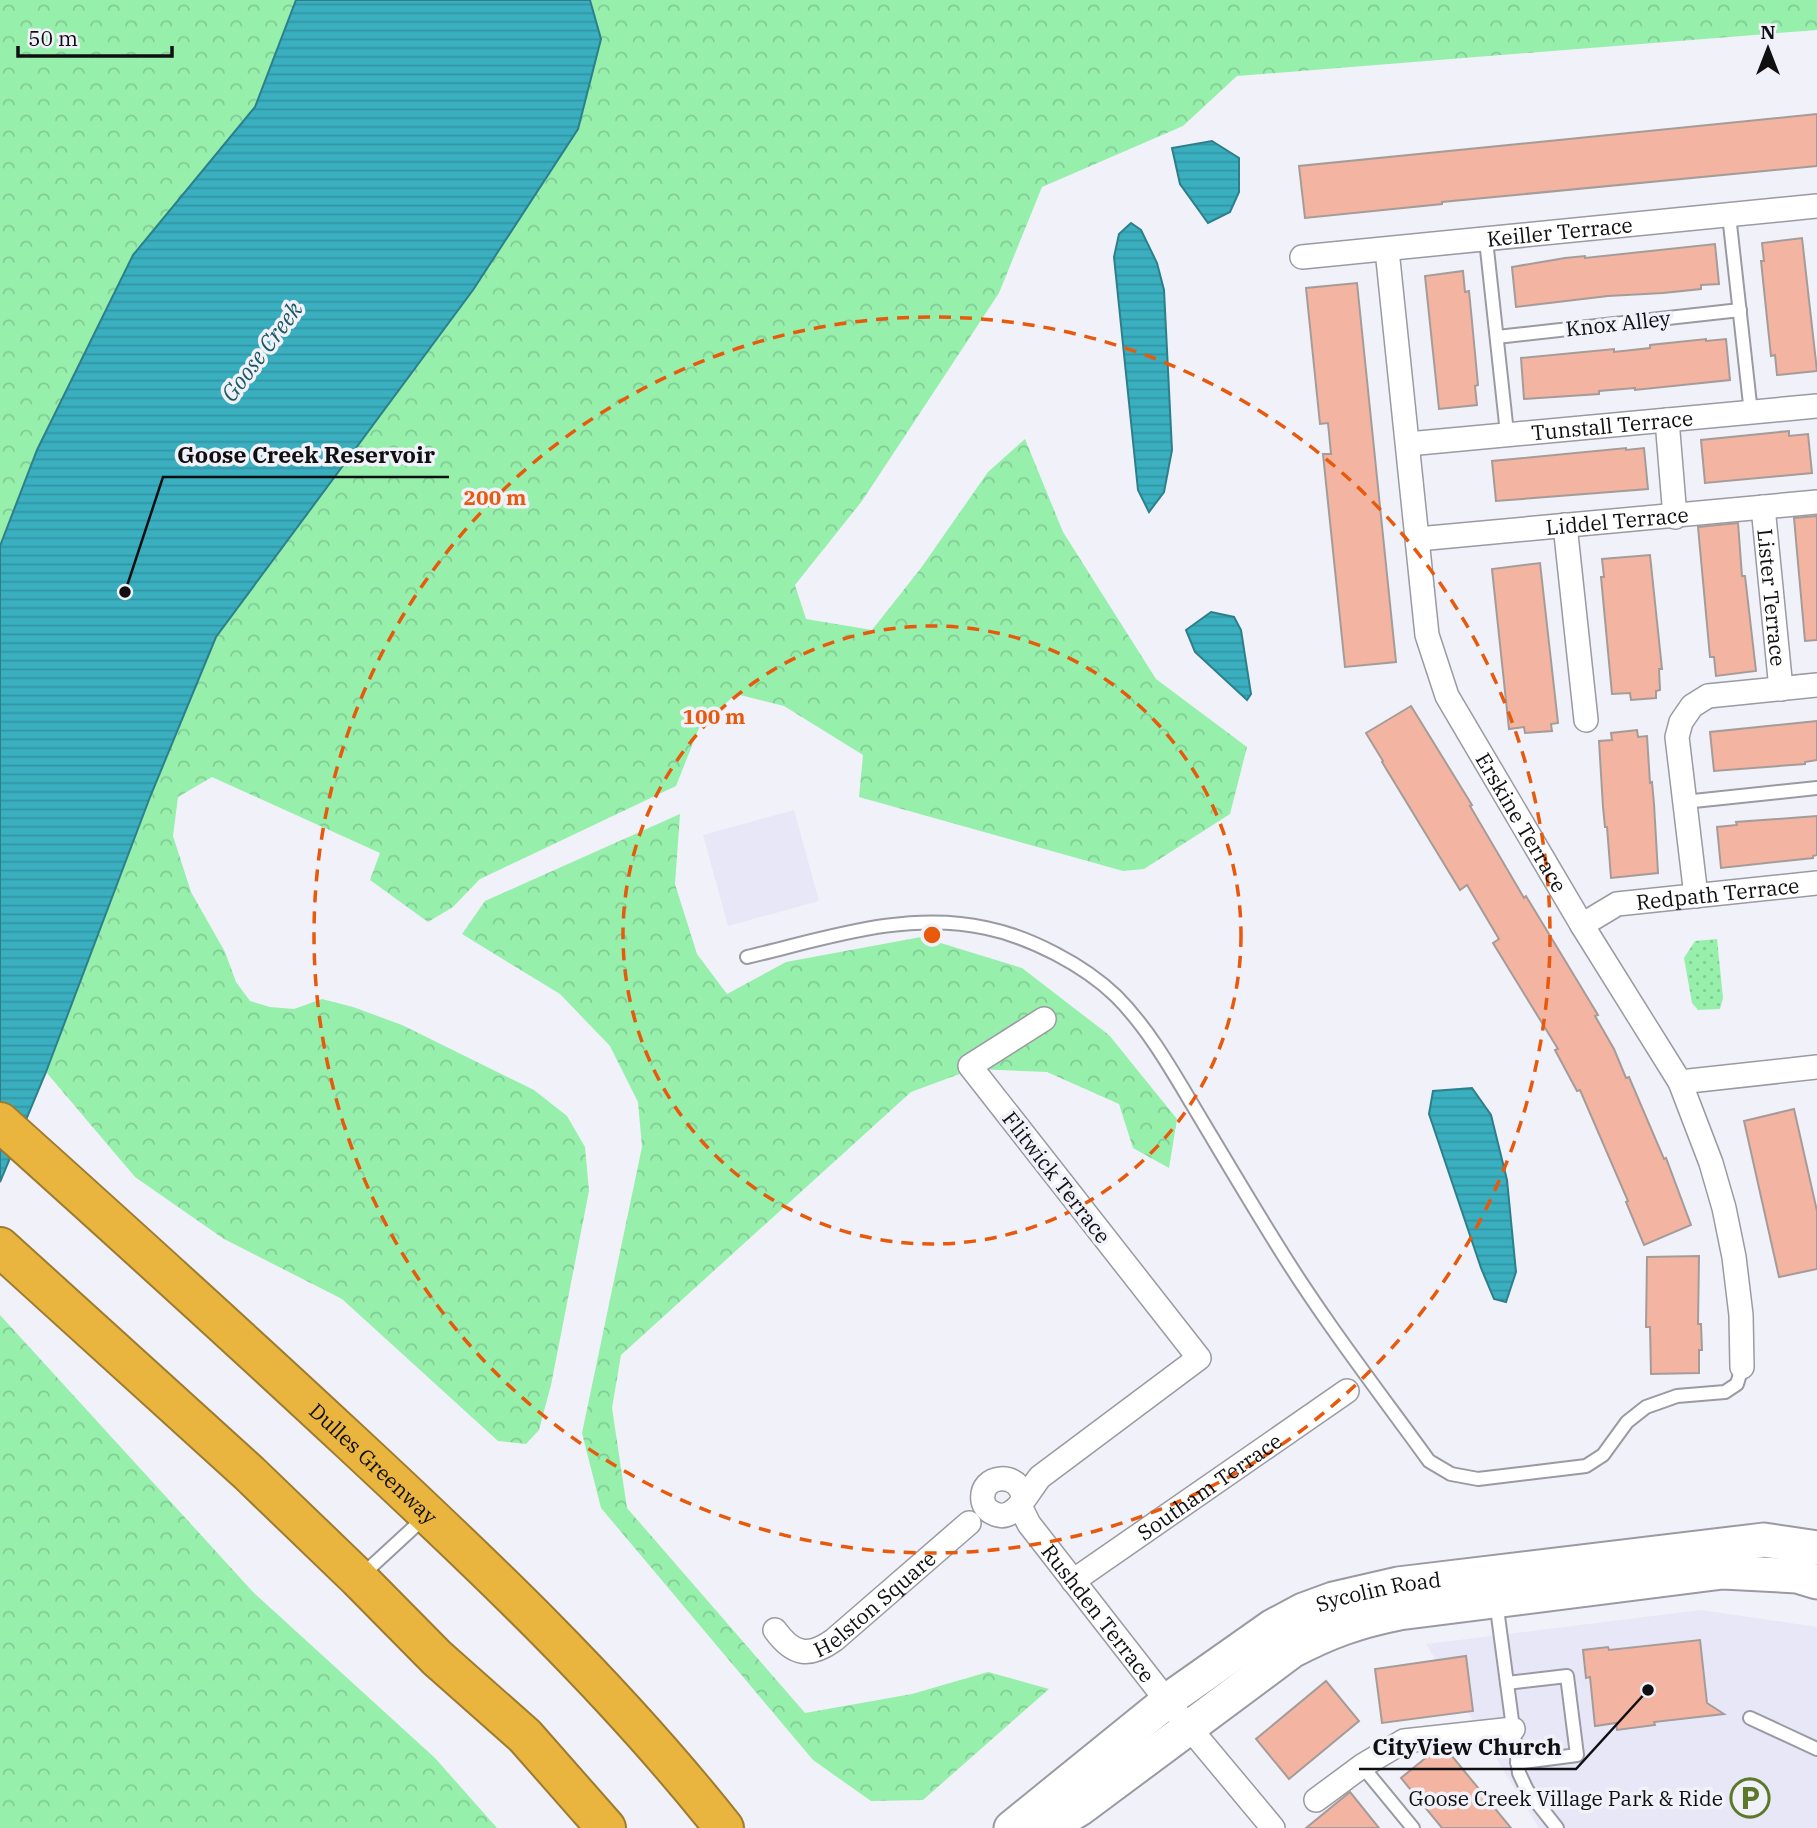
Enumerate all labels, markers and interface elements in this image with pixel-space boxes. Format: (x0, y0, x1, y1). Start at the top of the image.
scale bar (18, 14, 172, 58)
north arrow (1733, 14, 1803, 84)
text: N (1760, 20, 1776, 44)
text: 50 m (28, 24, 78, 52)
street label: Keiller Terrace (1486, 210, 1634, 253)
water label: Goose Creek (214, 294, 309, 407)
street label: Knox Alley (1564, 303, 1673, 342)
street label: Tunstall Terrace (1530, 404, 1694, 446)
callout: Goose Creek Reservoir (163, 433, 449, 477)
text: Goose Creek Reservoir (177, 439, 436, 469)
text: 200 m (463, 483, 527, 511)
street label: Liddel Terrace (1545, 500, 1690, 541)
street label: Lister Terrace (1751, 527, 1793, 668)
text: 100 m (682, 702, 746, 730)
street label: Erskine Terrace (1469, 747, 1574, 897)
street label: Redpath Terrace (1635, 871, 1801, 916)
centre of rings (920, 923, 944, 947)
street label: Flitwick Terrace (997, 1105, 1117, 1249)
street label: Dulles Greenway (304, 1397, 444, 1531)
street label: Southam Terrace (1132, 1426, 1287, 1546)
street label: Rushden Terrace (1035, 1538, 1161, 1688)
street label: Helston Square (809, 1544, 941, 1663)
street label: Sycolin Road (1312, 1565, 1443, 1618)
callout: CityView Church (1359, 1725, 1576, 1769)
text: CityView Church (1372, 1731, 1562, 1761)
parking icon: Goose Creek Village Park & Ride (1729, 1777, 1771, 1819)
place label: Goose Creek Village Park & Ride (1409, 1784, 1723, 1812)

